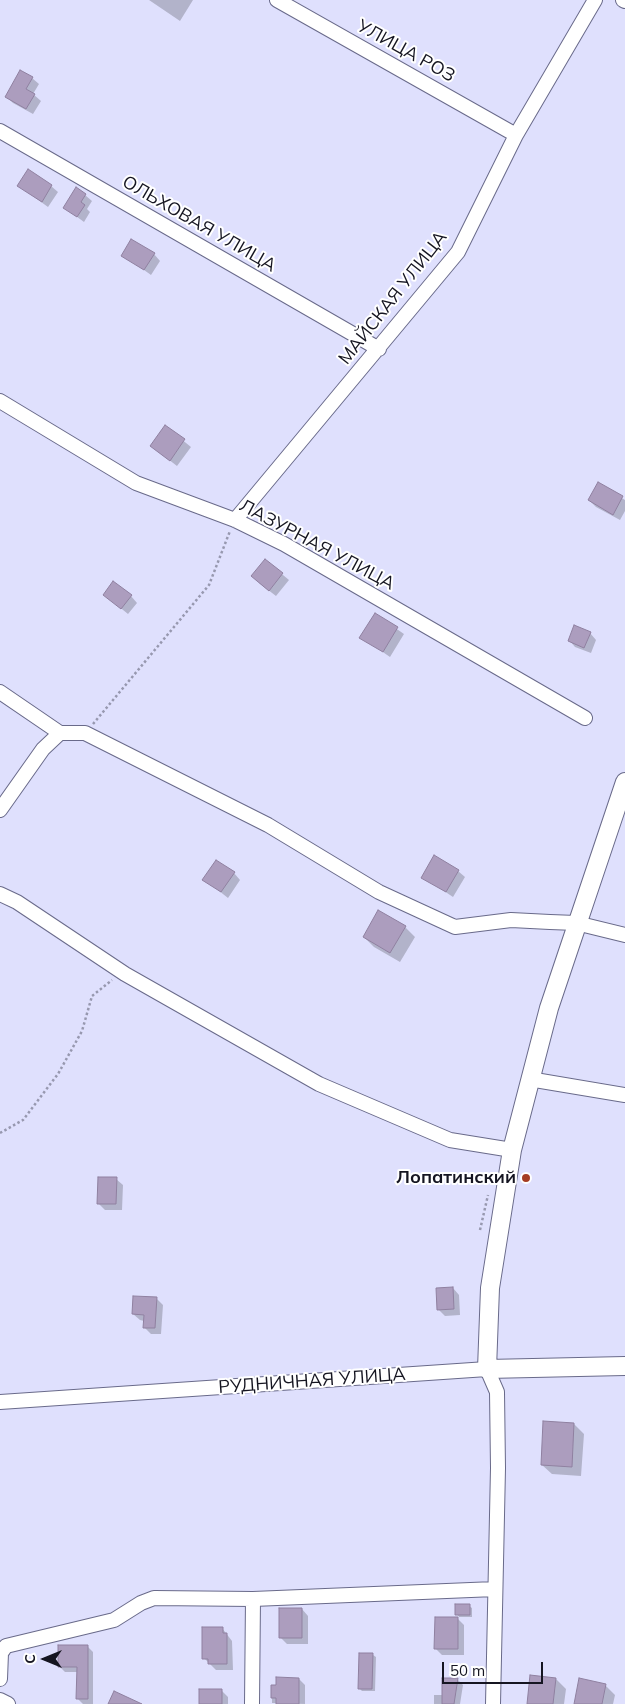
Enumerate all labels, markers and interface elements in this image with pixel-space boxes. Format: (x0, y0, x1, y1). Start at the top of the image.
street label: УЛИЦА РОЗ (353, 15, 459, 87)
street label: ОЛЬХОВАЯ УЛИЦА (118, 171, 280, 277)
street label: МАЙСКАЯ УЛИЦА (334, 227, 452, 369)
street label: ЛАЗУРНАЯ УЛИЦА (236, 495, 398, 595)
place label: Лопатинский (396, 1167, 516, 1189)
marker: Лопатинский (520, 1172, 532, 1184)
street label: РУДНИЧНАЯ УЛИЦА (218, 1364, 406, 1398)
north arrow (20, 1634, 70, 1684)
scale bar (445, 1652, 546, 1684)
text: С (21, 1654, 39, 1664)
text: 50 m (450, 1661, 485, 1680)

